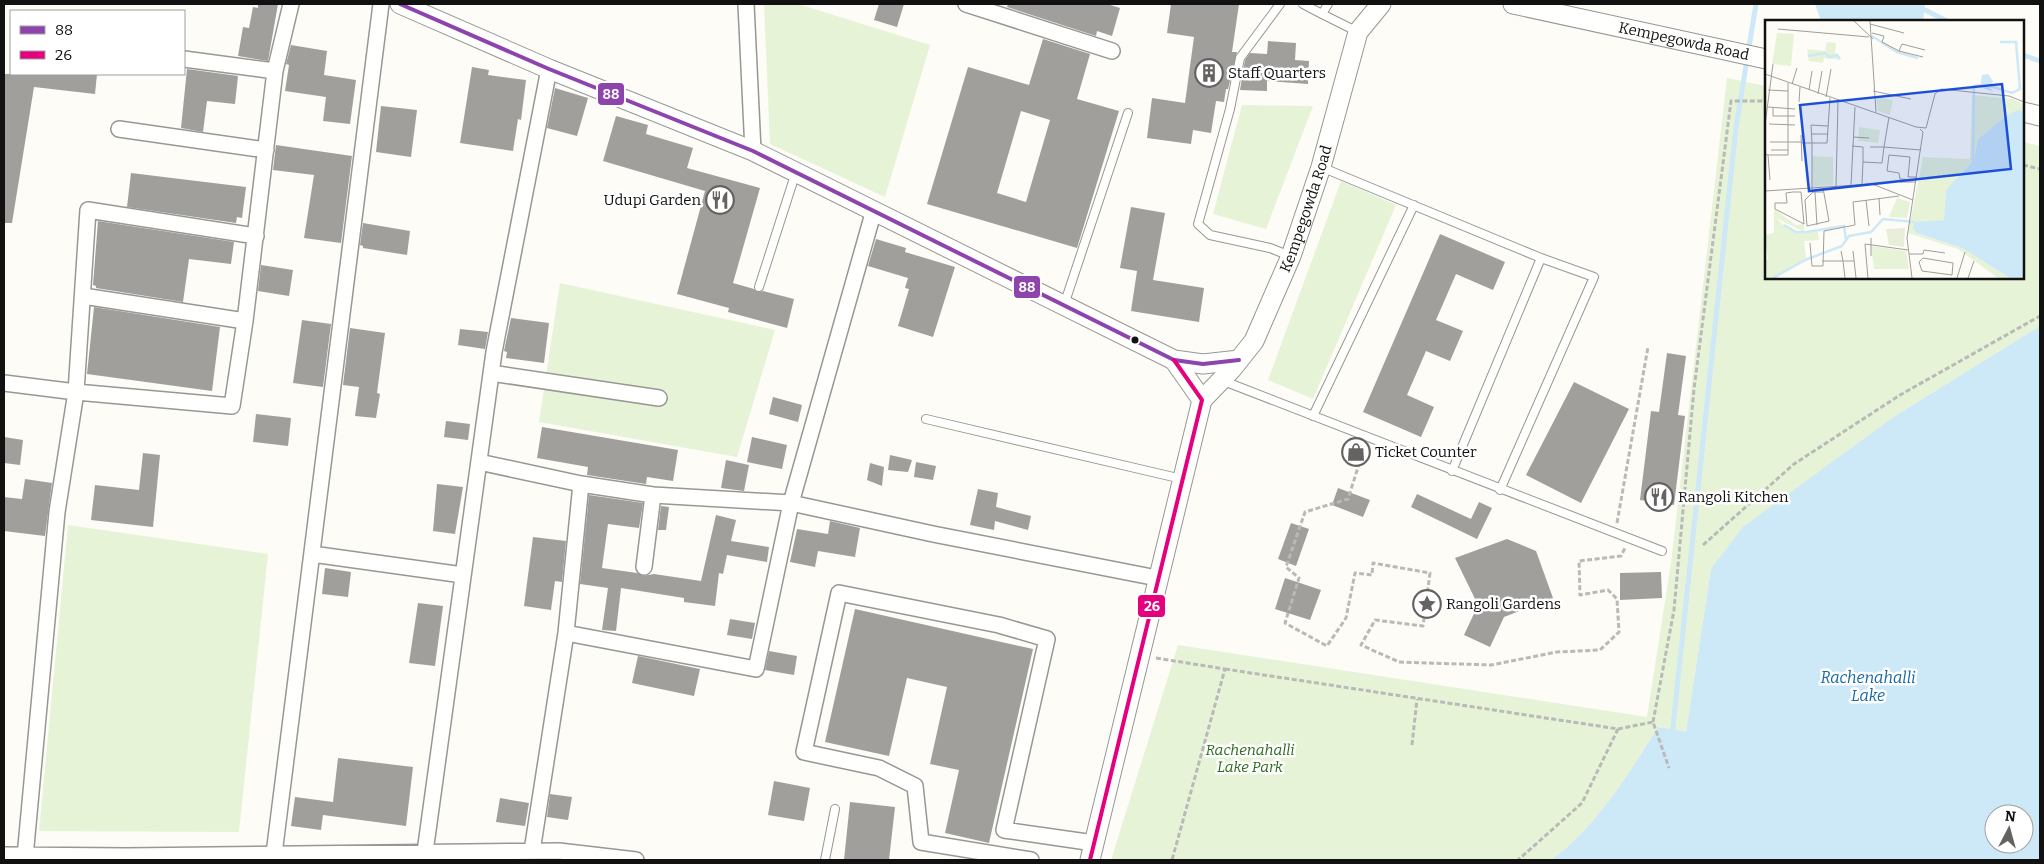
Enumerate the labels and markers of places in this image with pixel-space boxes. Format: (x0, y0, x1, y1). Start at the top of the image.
building icon: Staff Quarters (1194, 58, 1224, 88)
place label: Staff Quarters (1228, 64, 1326, 82)
restaurant icon: Udupi Garden (705, 185, 735, 215)
place label: Udupi Garden (603, 191, 702, 209)
unlabelled marker (1130, 335, 1140, 345)
shop icon: Ticket Counter (1341, 437, 1371, 467)
place label: Ticket Counter (1375, 443, 1477, 461)
restaurant icon: Rangoli Kitchen (1644, 482, 1674, 512)
place label: Rangoli Kitchen (1678, 488, 1789, 506)
place icon: Rangoli Gardens (1412, 589, 1442, 619)
place label: Rangoli Gardens (1446, 595, 1561, 613)

